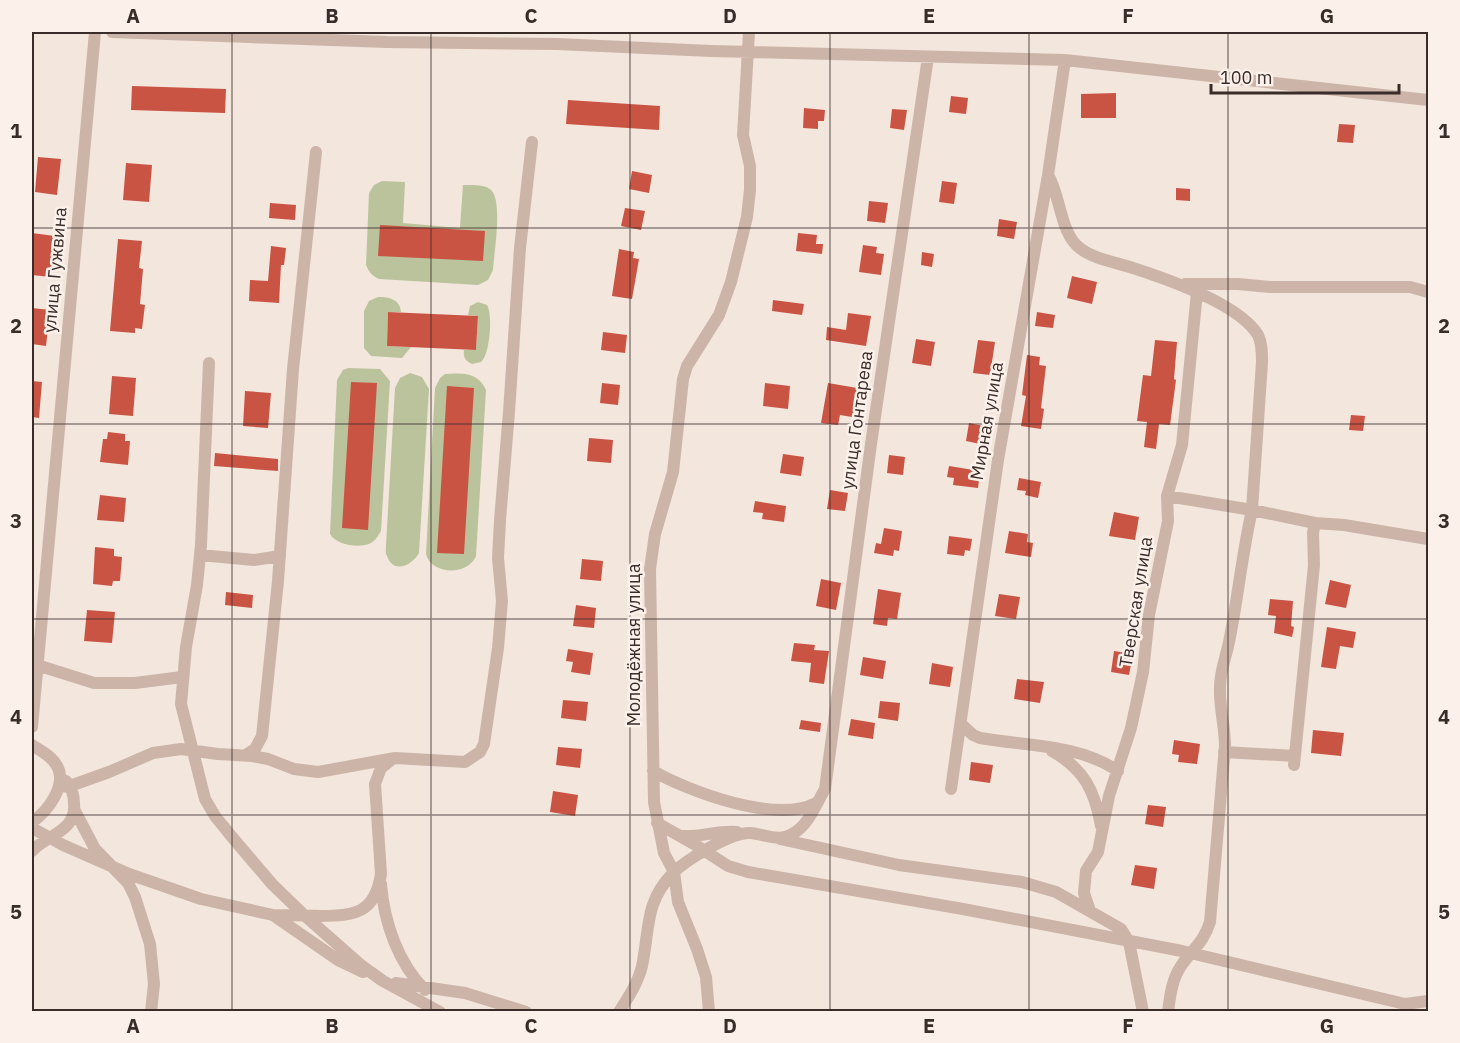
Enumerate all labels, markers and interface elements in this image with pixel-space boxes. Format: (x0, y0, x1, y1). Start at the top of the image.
text: A (126, 2, 140, 29)
text: B (325, 2, 339, 29)
text: C (524, 2, 538, 29)
text: D (723, 2, 737, 29)
text: E (923, 2, 935, 29)
text: F (1122, 2, 1134, 29)
text: G (1320, 2, 1334, 29)
scale bar (1211, 57, 1398, 95)
text: 100 m (1220, 66, 1272, 89)
text: 1 (10, 117, 22, 144)
text: 1 (1438, 117, 1450, 144)
street label: улица Гужвина (38, 206, 71, 334)
text: 2 (10, 312, 22, 339)
text: 2 (1438, 312, 1450, 339)
street label: улица Гонтарева (835, 349, 878, 491)
street label: Мирная улица (965, 360, 1008, 482)
text: 3 (10, 507, 22, 534)
text: 3 (1438, 507, 1450, 534)
street label: Тверская улица (1114, 535, 1157, 669)
street label: Молодёжная улица (622, 563, 645, 727)
text: 4 (10, 703, 22, 730)
text: 4 (1438, 703, 1450, 730)
text: 5 (10, 898, 22, 925)
text: 5 (1438, 898, 1450, 925)
text: A (126, 1012, 140, 1039)
text: B (325, 1012, 339, 1039)
text: C (524, 1012, 538, 1039)
text: D (723, 1012, 737, 1039)
text: E (923, 1012, 935, 1039)
text: F (1122, 1012, 1134, 1039)
text: G (1320, 1012, 1334, 1039)

